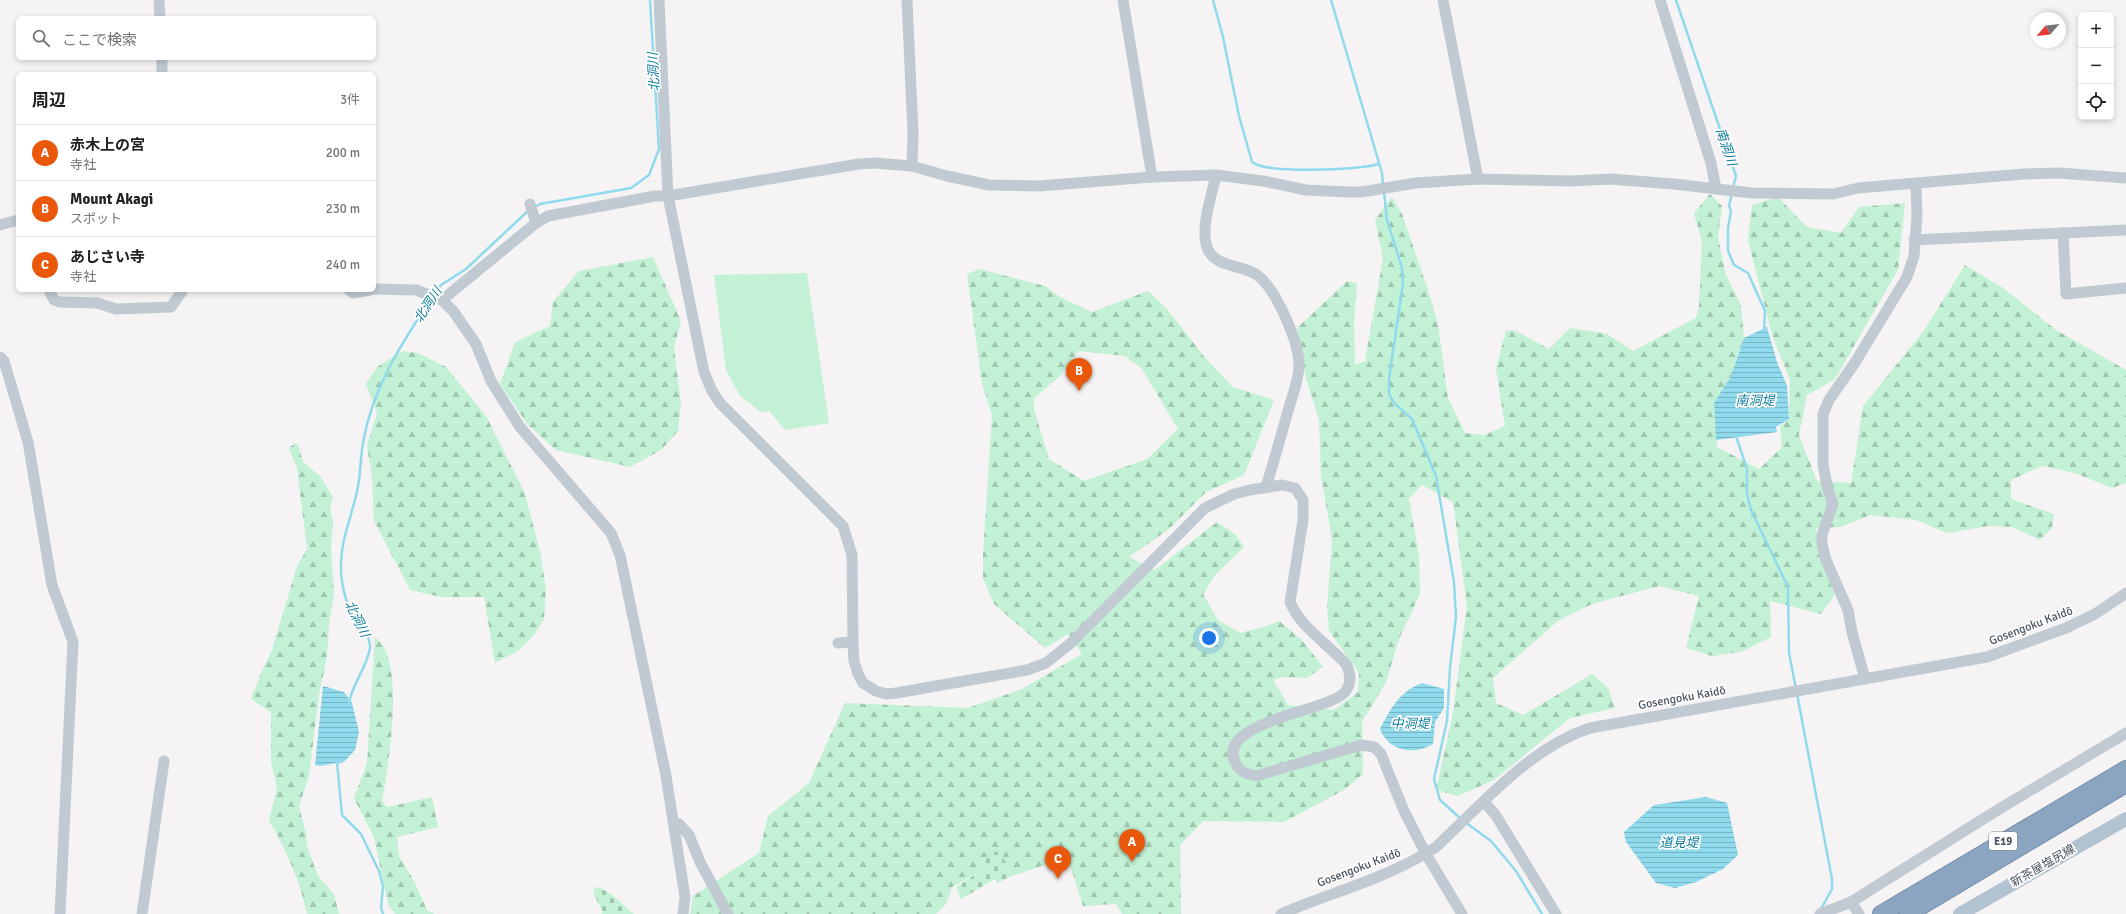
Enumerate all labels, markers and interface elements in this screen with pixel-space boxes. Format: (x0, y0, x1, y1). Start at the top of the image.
north arrow (2030, 12, 2066, 48)
map controls (2078, 12, 2114, 120)
button: + (2078, 12, 2114, 48)
search box (16, 16, 376, 60)
icon: search (30, 27, 52, 49)
text: ここで検索 (62, 31, 137, 49)
button: − (2078, 48, 2114, 84)
water label: 北洞川 (645, 50, 663, 92)
button: locate (2078, 84, 2114, 120)
text: 周辺 (32, 90, 66, 111)
text: 3件 (340, 92, 360, 108)
water label: 南洞川 (1712, 126, 1741, 170)
text: 赤木上の宮 (70, 136, 145, 154)
text: A (41, 145, 49, 161)
text: 200 m (326, 145, 360, 161)
text: 寺社 (70, 157, 96, 173)
text: Mount Akagi (70, 190, 153, 208)
text: B (41, 201, 49, 217)
text: 230 m (326, 201, 360, 217)
text: スポット (70, 211, 122, 227)
text: あじさい寺 (70, 248, 145, 266)
text: C (41, 257, 49, 273)
text: 240 m (326, 257, 360, 273)
text: 寺社 (70, 269, 96, 285)
water label: 北洞川 (410, 283, 447, 326)
pin: B (1066, 358, 1092, 391)
water label: 南洞堤 (1735, 393, 1776, 409)
water label: 北洞川 (341, 598, 374, 642)
street label: Gosengoku Kaidō (1987, 603, 2075, 649)
your location (1199, 628, 1219, 648)
street label: Gosengoku Kaidō (1637, 683, 1727, 713)
water label: 中洞堤 (1390, 716, 1431, 732)
pin: A (1119, 829, 1145, 862)
road number: E19 (1989, 832, 2017, 850)
water label: 道見堤 (1659, 835, 1700, 851)
street label: 新茶屋塩尻線 (2008, 842, 2078, 890)
street label: Gosengoku Kaidō (1315, 845, 1403, 891)
pin: C (1045, 846, 1071, 879)

